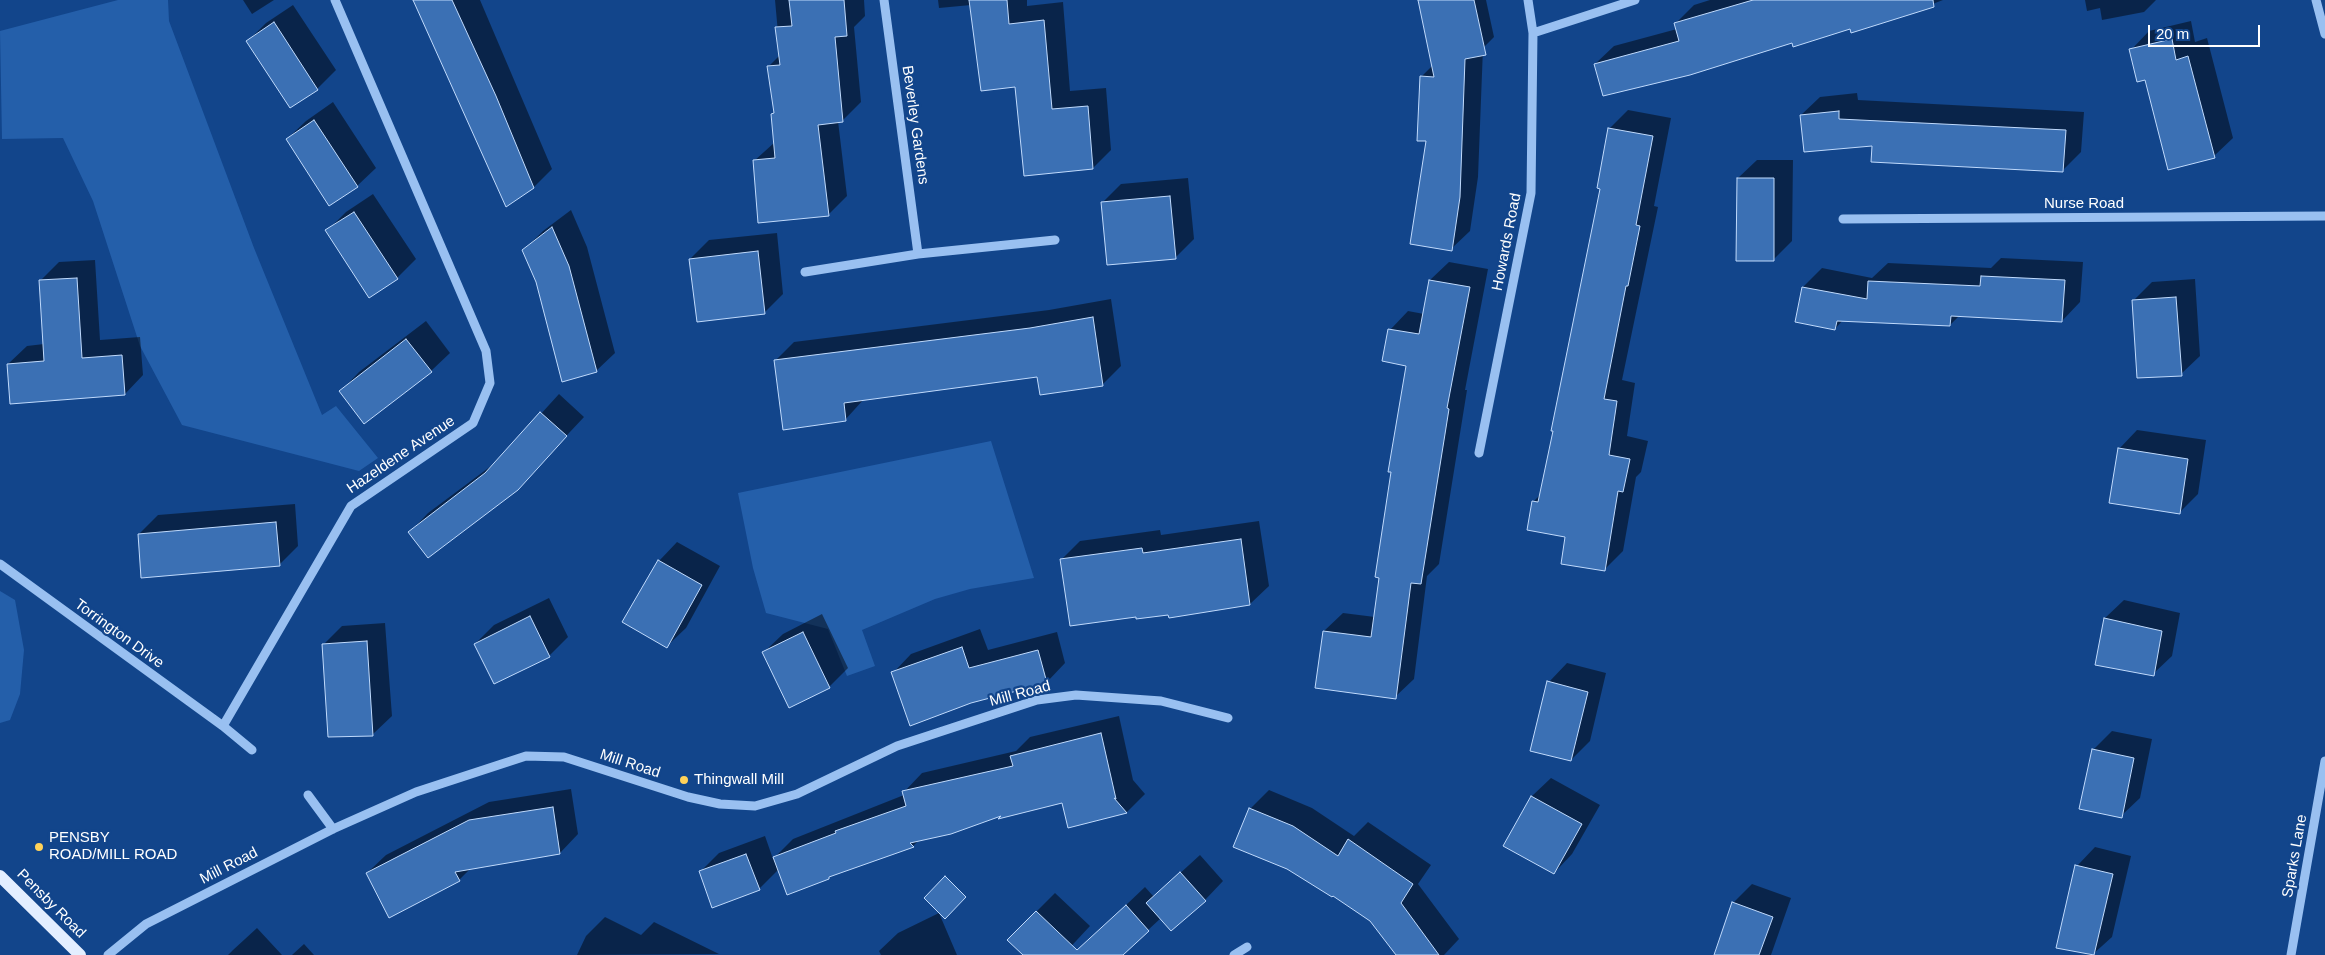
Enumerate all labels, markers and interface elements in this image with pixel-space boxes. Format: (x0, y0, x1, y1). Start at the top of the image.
scale bar (2150, 15, 2262, 47)
text: 20 m (2156, 25, 2189, 42)
street label: Beverley Gardens (898, 64, 932, 186)
street label: Howards Road (1489, 192, 1525, 292)
street label: Nurse Road (2044, 195, 2124, 213)
street label: Hazeldene Avenue (344, 412, 458, 498)
street label: Torrington Drive (71, 596, 167, 672)
street label: Mill Road (987, 677, 1053, 711)
street label: Mill Road (597, 746, 663, 782)
place label: Thingwall Mill (694, 771, 784, 789)
marker: Thingwall Mill (678, 774, 690, 786)
street label: Sparks Lane (2279, 813, 2311, 899)
place label: PENSBY ROAD/MILL ROAD (49, 829, 177, 864)
marker: PENSBY ROAD/MILL ROAD (33, 841, 45, 853)
street label: Mill Road (197, 844, 261, 888)
street label: Pensby Road (13, 866, 89, 942)

